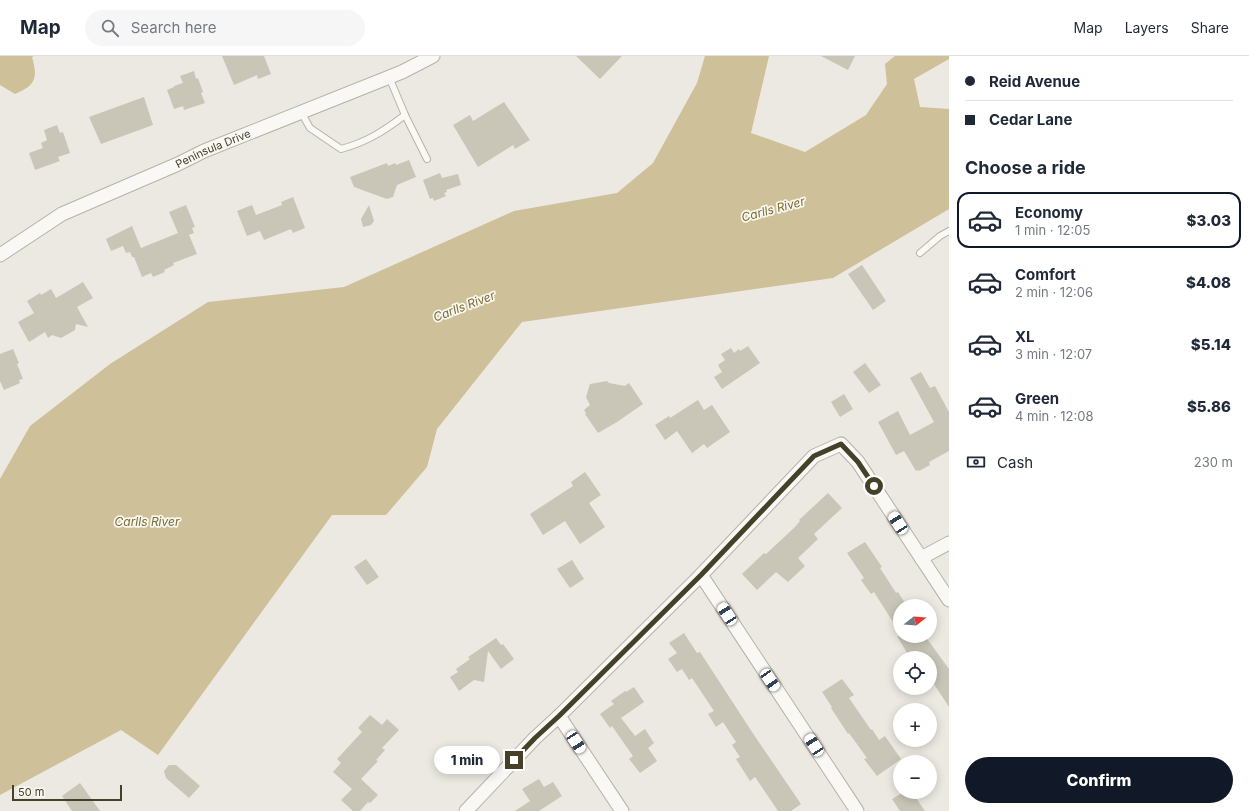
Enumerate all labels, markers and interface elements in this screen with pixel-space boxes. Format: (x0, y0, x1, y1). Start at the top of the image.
search box (85, 10, 365, 46)
text: Map (20, 16, 61, 39)
icon: search (99, 17, 121, 39)
text: Search here (131, 18, 216, 37)
text: Map (1074, 19, 1103, 36)
text: Layers (1125, 19, 1169, 36)
text: Share (1191, 19, 1229, 36)
text: Reid Avenue (989, 72, 1080, 91)
text: Cedar Lane (989, 110, 1072, 129)
street label: Peninsula Drive (173, 126, 253, 171)
text: Choose a ride (965, 157, 1086, 178)
water label: Carlls River (740, 193, 807, 225)
icon: car (967, 202, 1003, 238)
text: Economy (1015, 203, 1083, 222)
text: $3.03 (1186, 211, 1231, 230)
text: 1 min · 12:05 (1015, 222, 1090, 238)
icon: car (967, 264, 1003, 300)
text: Comfort (1015, 265, 1076, 284)
text: $4.08 (1186, 273, 1231, 292)
text: 2 min · 12:06 (1015, 284, 1093, 300)
water label: Carlls River (431, 287, 497, 325)
icon: car (967, 326, 1003, 362)
text: XL (1015, 327, 1035, 346)
text: $5.14 (1191, 335, 1231, 354)
text: 3 min · 12:07 (1015, 346, 1092, 362)
icon: car (967, 388, 1003, 424)
text: Green (1015, 389, 1059, 408)
text: $5.86 (1187, 397, 1231, 416)
text: 4 min · 12:08 (1015, 408, 1094, 424)
icon: cash (965, 451, 987, 473)
text: Cash (997, 453, 1033, 472)
text: 230 m (1194, 454, 1233, 470)
route start (865, 477, 883, 495)
car (886, 510, 910, 536)
water label: Carlls River (115, 514, 180, 529)
north arrow (893, 599, 937, 643)
map controls (893, 599, 937, 799)
car (715, 601, 739, 627)
button: locate (893, 651, 937, 695)
car (758, 667, 782, 693)
button: + (893, 703, 937, 747)
car (564, 729, 588, 755)
car (802, 732, 826, 758)
callout: 1 min (434, 746, 500, 774)
route end (505, 751, 523, 769)
text: 1 min (451, 752, 483, 768)
button: − (893, 755, 937, 799)
button: Confirm (965, 757, 1233, 803)
scale bar (12, 783, 122, 802)
text: 50 m (18, 785, 44, 799)

